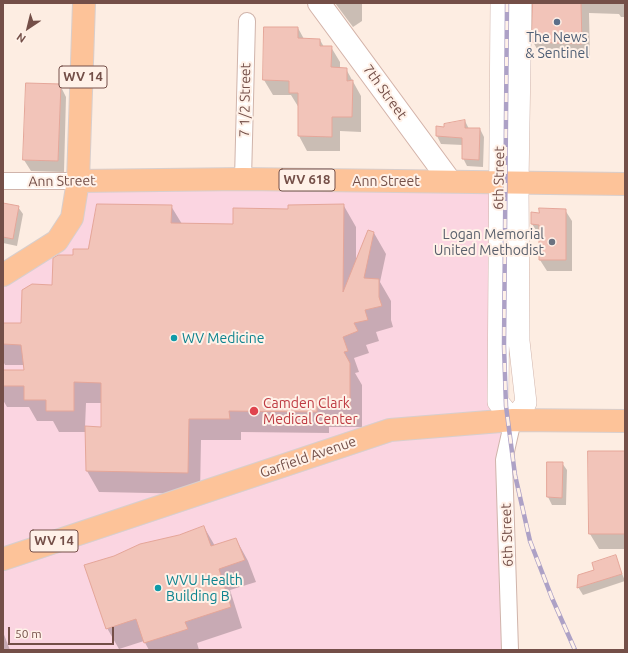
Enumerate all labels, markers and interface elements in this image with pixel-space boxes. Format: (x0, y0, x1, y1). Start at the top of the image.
north arrow (8, 8, 48, 48)
marker: The News & Sentinel (552, 17, 562, 27)
place label: The News & Sentinel (525, 29, 589, 62)
text: N (14, 31, 28, 45)
street label: 7th Street (359, 61, 411, 123)
street label: 7 1/2 Street (236, 63, 254, 137)
road number: WV 14 (59, 66, 107, 88)
street label: 6th Street (490, 146, 508, 210)
road number: WV 618 (279, 169, 335, 191)
street label: Ann Street (28, 172, 96, 190)
street label: Ann Street (352, 173, 420, 189)
place label: Logan Memorial United Methodist (434, 226, 544, 258)
marker: Logan Memorial United Methodist (547, 237, 557, 247)
place label: WV Medicine (182, 330, 264, 346)
marker: WV Medicine (169, 333, 179, 343)
place label: Camden Clark Medical Center (263, 395, 358, 428)
marker: Camden Clark Medical Center (248, 405, 260, 417)
street label: Garfield Avenue (258, 433, 358, 481)
street label: 6th Street (497, 503, 517, 567)
road number: WV 14 (30, 530, 78, 552)
place label: WVU Health Building B (166, 572, 243, 604)
marker: WVU Health Building B (153, 583, 163, 593)
scale bar (10, 619, 116, 645)
text: 50 m (15, 627, 42, 640)

